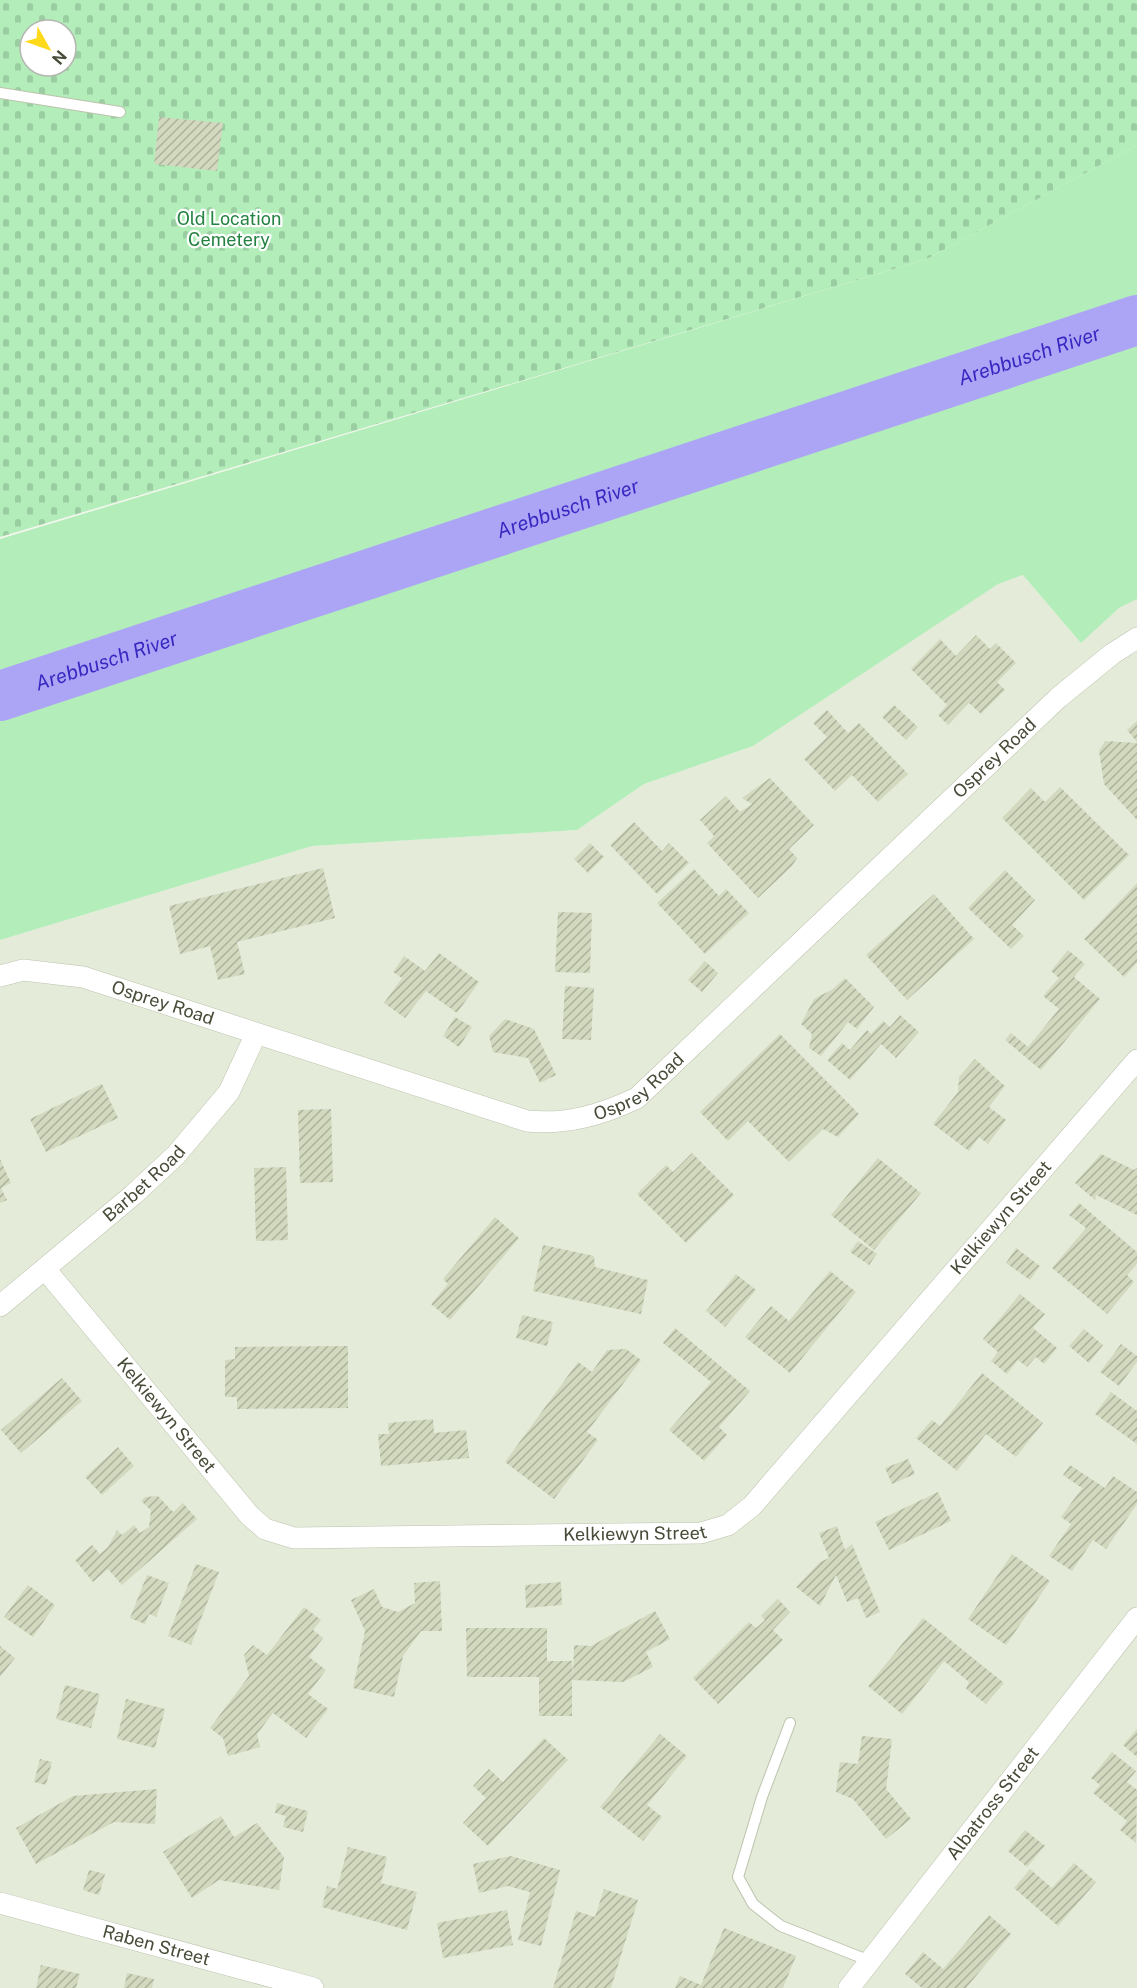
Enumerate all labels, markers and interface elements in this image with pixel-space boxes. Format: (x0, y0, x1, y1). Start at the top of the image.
north arrow (18, 18, 78, 78)
text: N (48, 46, 70, 68)
park label: Old Location Cemetery (177, 208, 281, 250)
water label: Arebbusch River (955, 321, 1104, 390)
water label: Arebbusch River (494, 473, 642, 543)
water label: Arebbusch River (32, 626, 181, 696)
street label: Osprey Road (948, 714, 1040, 802)
street label: Osprey Road (109, 976, 217, 1029)
street label: Osprey Road (591, 1048, 688, 1124)
street label: Barbet Road (98, 1141, 189, 1226)
street label: Kelkiewyn Street (946, 1156, 1055, 1278)
street label: Kelkiewyn Street (113, 1353, 221, 1477)
street label: Kelkiewyn Street (563, 1521, 709, 1545)
street label: Albatross Street (942, 1742, 1043, 1864)
street label: Raben Street (100, 1920, 212, 1970)

